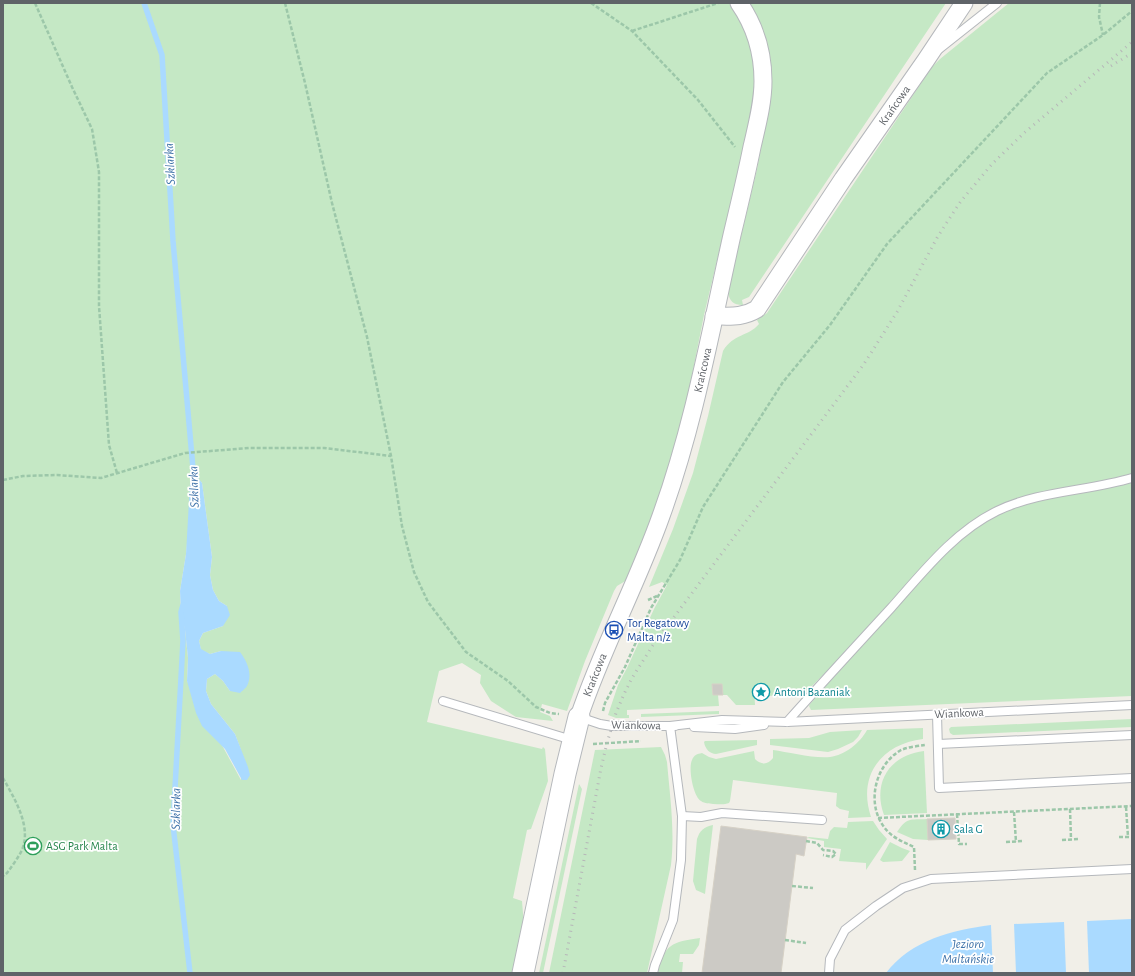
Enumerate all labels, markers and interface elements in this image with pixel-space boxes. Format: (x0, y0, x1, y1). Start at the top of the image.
street label: Krańcowa (876, 83, 913, 127)
water label: Szklarka (163, 142, 178, 185)
street label: Krańcowa (691, 346, 714, 394)
water label: Szklarka (187, 465, 202, 508)
place label: Tor Regatowy Malta n/ż (627, 617, 689, 643)
bus stop icon: Tor Regatowy Malta n/ż (604, 620, 624, 640)
street label: Krańcowa (581, 651, 609, 698)
place icon: Antoni Bazaniak (751, 682, 771, 702)
place label: Antoni Bazaniak (774, 686, 851, 698)
street label: Wiankowa (934, 706, 985, 720)
street label: Wiankowa (611, 719, 661, 731)
water label: Szklarka (170, 788, 183, 830)
building icon: Sala G (931, 819, 951, 839)
place label: Sala G (954, 823, 983, 835)
sports icon: ASG Park Malta (23, 836, 43, 856)
place label: ASG Park Malta (46, 840, 118, 852)
water label: Jezioro Maltańskie (942, 938, 994, 966)

